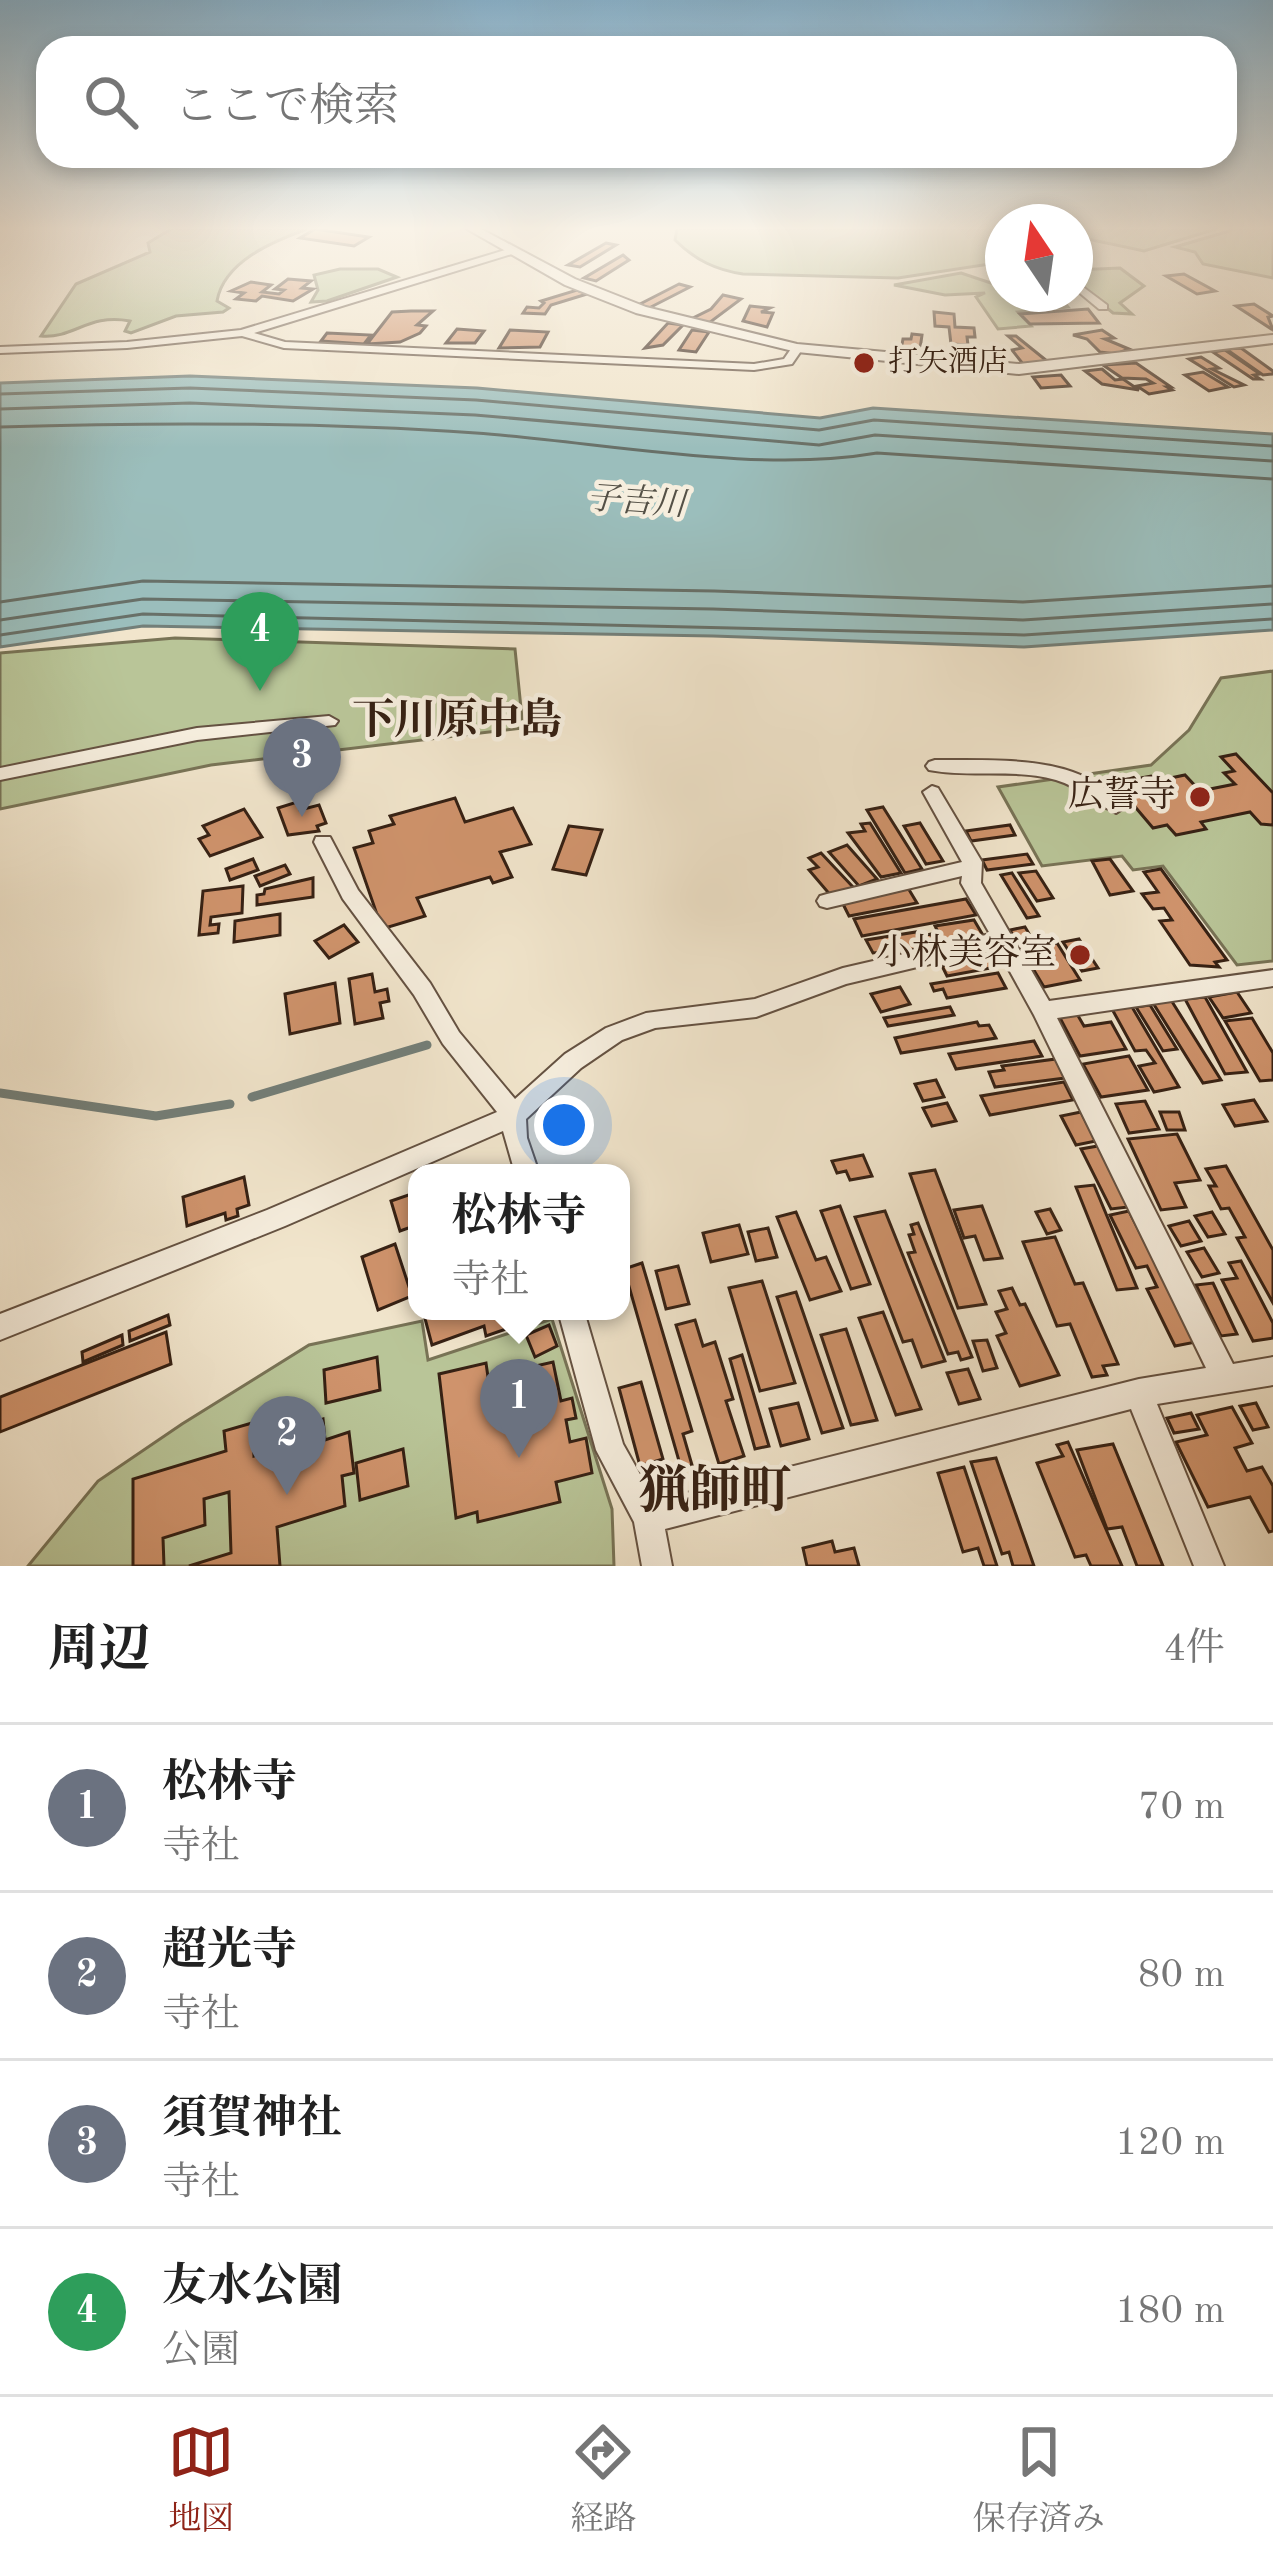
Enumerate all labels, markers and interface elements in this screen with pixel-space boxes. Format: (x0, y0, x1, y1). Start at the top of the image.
search box (36, 36, 1237, 168)
icon: search (78, 69, 144, 135)
text: ここで検索 (174, 86, 399, 131)
north arrow (985, 204, 1093, 312)
place label: 打矢酒店 (888, 345, 1008, 378)
marker: 打矢酒店 (851, 350, 877, 376)
water label: 子吉川 (585, 480, 690, 523)
pin: 4 (221, 592, 299, 691)
district label: 下川原中島 (352, 697, 562, 743)
pin: 3 (263, 718, 341, 817)
place label: 広誓寺 (1068, 775, 1176, 815)
marker: 広誓寺 (1187, 784, 1213, 810)
place label: 小林美容室 (876, 933, 1056, 973)
marker: 小林美容室 (1067, 942, 1093, 968)
your location (534, 1095, 594, 1155)
popup (408, 1164, 630, 1320)
text: 松林寺 (451, 1196, 587, 1241)
text: 寺社 (451, 1262, 530, 1301)
pin: 1 (480, 1359, 558, 1458)
pin: 2 (248, 1396, 326, 1495)
district label: 猟師町 (638, 1463, 792, 1519)
text: 周辺 (48, 1626, 150, 1677)
text: 4件 (1163, 1630, 1225, 1669)
text: 松林寺 (162, 1762, 297, 1807)
text: 1 (76, 1788, 98, 1827)
text: 70 m (1138, 1788, 1225, 1827)
text: 寺社 (162, 1828, 240, 1867)
text: 超光寺 (162, 1930, 297, 1975)
text: 2 (76, 1956, 98, 1995)
text: 80 m (1138, 1956, 1225, 1995)
text: 寺社 (162, 1996, 240, 2035)
text: 須賀神社 (162, 2098, 342, 2143)
text: 3 (76, 2124, 98, 2163)
text: 120 m (1115, 2124, 1225, 2163)
text: 寺社 (162, 2164, 240, 2203)
text: 友水公園 (162, 2266, 342, 2311)
text: 4 (76, 2292, 98, 2331)
text: 180 m (1115, 2292, 1225, 2331)
text: 公園 (162, 2332, 240, 2371)
tab: 地図 (168, 2419, 234, 2541)
tab: 経路 (570, 2419, 636, 2541)
tab: 保存済み (973, 2419, 1105, 2541)

